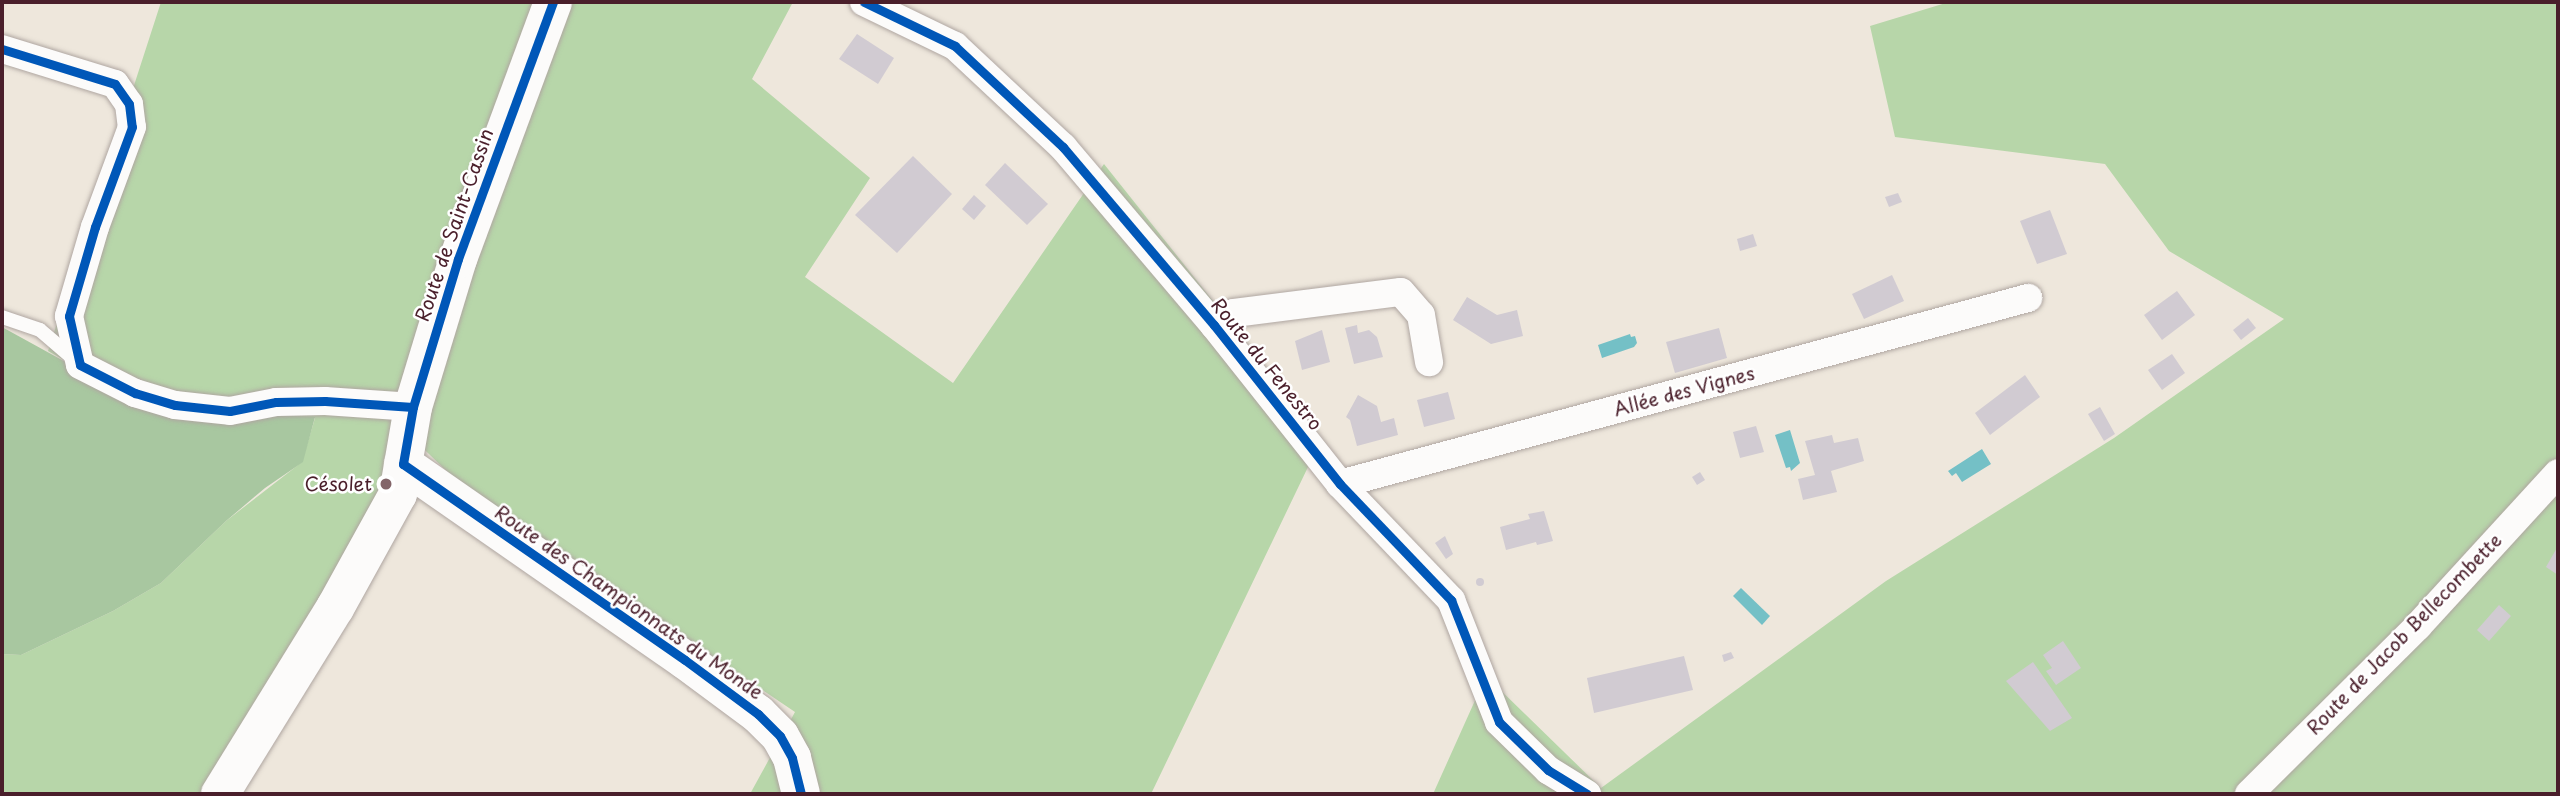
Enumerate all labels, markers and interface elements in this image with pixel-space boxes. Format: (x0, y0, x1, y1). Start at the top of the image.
street label: Route de Saint-Cassin (410, 126, 498, 324)
street label: Route du Fenestro (1206, 293, 1328, 435)
street label: Allée des Vignes (1610, 361, 1758, 421)
place label: Césolet (305, 473, 372, 495)
marker: Césolet (378, 476, 394, 492)
street label: Route des Championnats du Monde (490, 500, 768, 704)
street label: Route de Jacob Bellecombette (2301, 528, 2507, 740)

